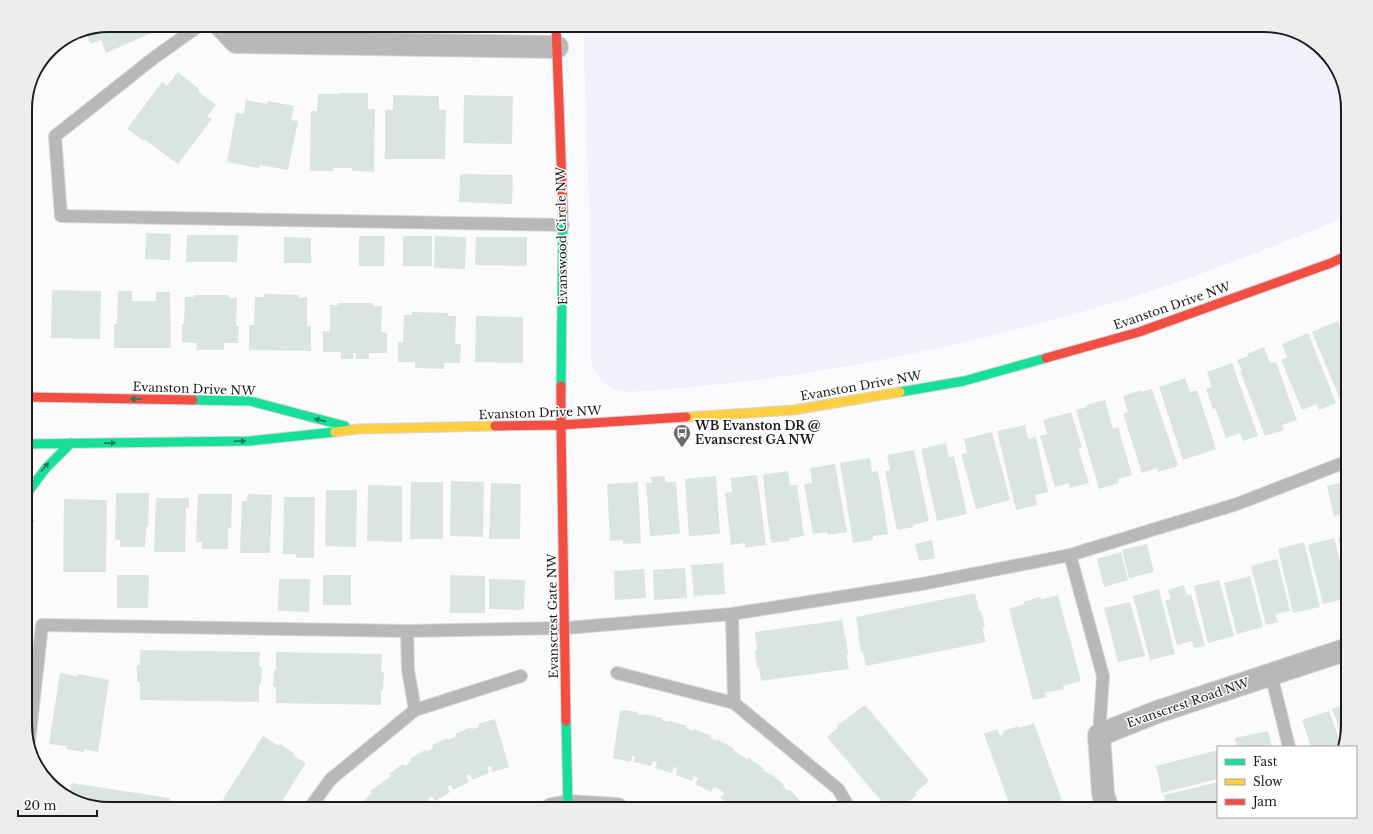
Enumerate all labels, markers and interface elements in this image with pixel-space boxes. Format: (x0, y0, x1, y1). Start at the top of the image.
street label: Evanswood Circle NW (553, 166, 570, 305)
street label: Evanston Drive NW (1111, 278, 1233, 333)
street label: Evanston Drive NW (799, 367, 924, 404)
street label: Evanston Drive NW (132, 379, 257, 398)
one-way arrow (129, 396, 142, 402)
street label: Evanston Drive NW (478, 403, 603, 422)
one-way arrow (314, 416, 326, 422)
place label: WB Evanston DR @ Evanscrest GA NW (694, 418, 821, 447)
bus stop icon: WB Evanston DR @ Evanscrest GA NW (672, 423, 692, 448)
one-way arrow (234, 438, 247, 444)
one-way arrow (104, 440, 117, 446)
one-way arrow (41, 462, 50, 472)
street label: Evanscrest Gate NW (544, 552, 561, 679)
street label: Evanscrest Road NW (1125, 674, 1252, 731)
legend (1217, 746, 1357, 818)
text: Fast (1253, 754, 1278, 769)
text: Slow (1253, 774, 1283, 789)
scale bar (18, 792, 97, 818)
text: Jam (1251, 794, 1277, 809)
text: 20 m (24, 798, 56, 813)

